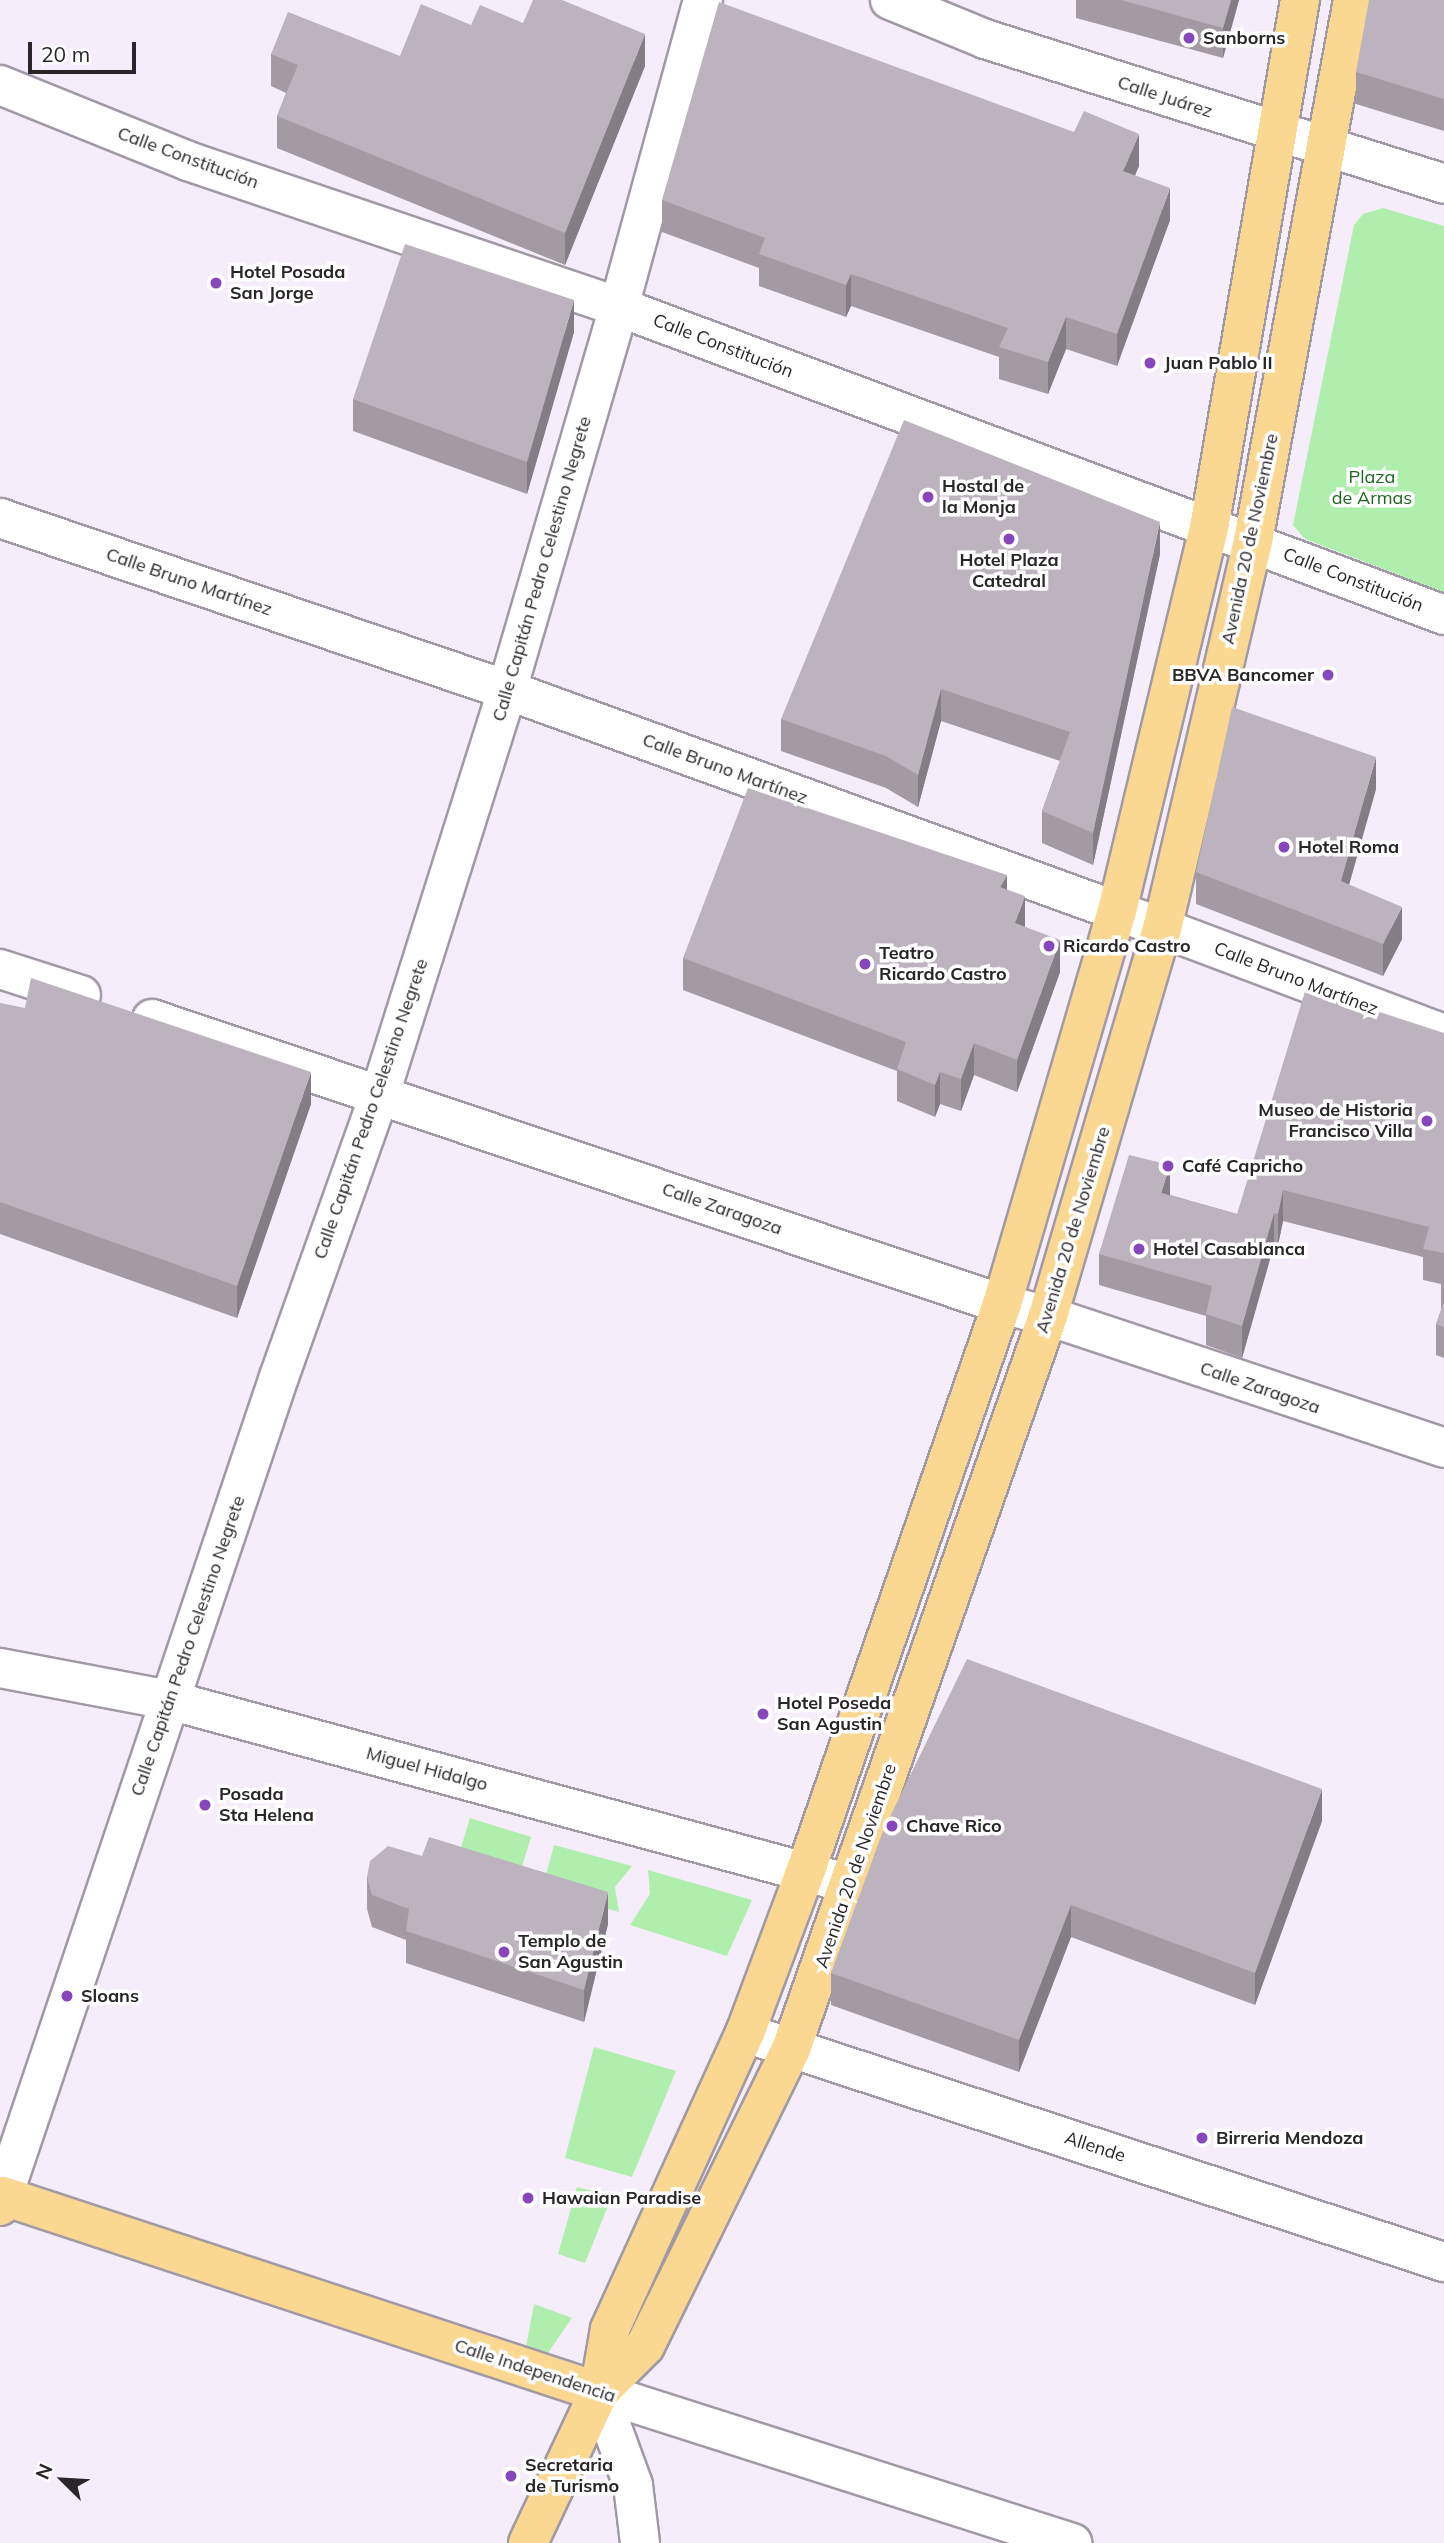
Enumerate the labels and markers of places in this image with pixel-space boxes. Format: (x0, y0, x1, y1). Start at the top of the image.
place label: Sanborns (1203, 27, 1285, 49)
marker: Sanborns (1181, 30, 1197, 46)
place label: Hotel Posada San Jorge (230, 262, 345, 304)
marker: Hotel Posada San Jorge (208, 275, 224, 291)
place label: Juan Pablo II (1164, 352, 1273, 374)
marker: Juan Pablo II (1142, 355, 1158, 371)
place label: Hostal de la Monja (942, 476, 1024, 518)
marker: Hostal de la Monja (920, 489, 936, 505)
marker: Hotel Plaza Catedral (1001, 531, 1017, 547)
place label: Hotel Plaza Catedral (959, 550, 1059, 592)
place label: BBVA Bancomer (1172, 664, 1314, 686)
marker: BBVA Bancomer (1320, 667, 1336, 683)
place label: Hotel Roma (1298, 836, 1399, 858)
marker: Hotel Roma (1276, 839, 1292, 855)
place label: Ricardo Castro (1063, 935, 1191, 957)
marker: Ricardo Castro (1041, 938, 1057, 954)
place label: Teatro Ricardo Castro (879, 943, 1007, 986)
marker: Teatro Ricardo Castro (857, 956, 873, 972)
place label: Museo de Historia Francisco Villa (1258, 1100, 1413, 1142)
marker: Museo de Historia Francisco Villa (1419, 1113, 1435, 1129)
place label: Café Capricho (1182, 1155, 1303, 1177)
marker: Café Capricho (1160, 1158, 1176, 1174)
place label: Hotel Casablanca (1153, 1238, 1305, 1260)
marker: Hotel Casablanca (1131, 1241, 1147, 1257)
place label: Hotel Poseda San Agustin (777, 1693, 891, 1736)
marker: Hotel Poseda San Agustin (755, 1706, 771, 1722)
place label: Posada Sta Helena (219, 1784, 314, 1826)
marker: Posada Sta Helena (197, 1797, 213, 1813)
place label: Chave Rico (906, 1815, 1002, 1837)
marker: Chave Rico (884, 1818, 900, 1834)
place label: Templo de San Agustin (518, 1931, 623, 1974)
marker: Templo de San Agustin (496, 1944, 512, 1960)
place label: Sloans (81, 1985, 139, 2007)
marker: Sloans (59, 1988, 75, 2004)
place label: Birreria Mendoza (1216, 2127, 1363, 2149)
marker: Birreria Mendoza (1194, 2130, 1210, 2146)
place label: Hawaian Paradise (542, 2187, 701, 2209)
marker: Hawaian Paradise (520, 2190, 536, 2206)
place label: Secretaria de Turismo (525, 2455, 619, 2498)
marker: Secretaria de Turismo (503, 2468, 519, 2484)

